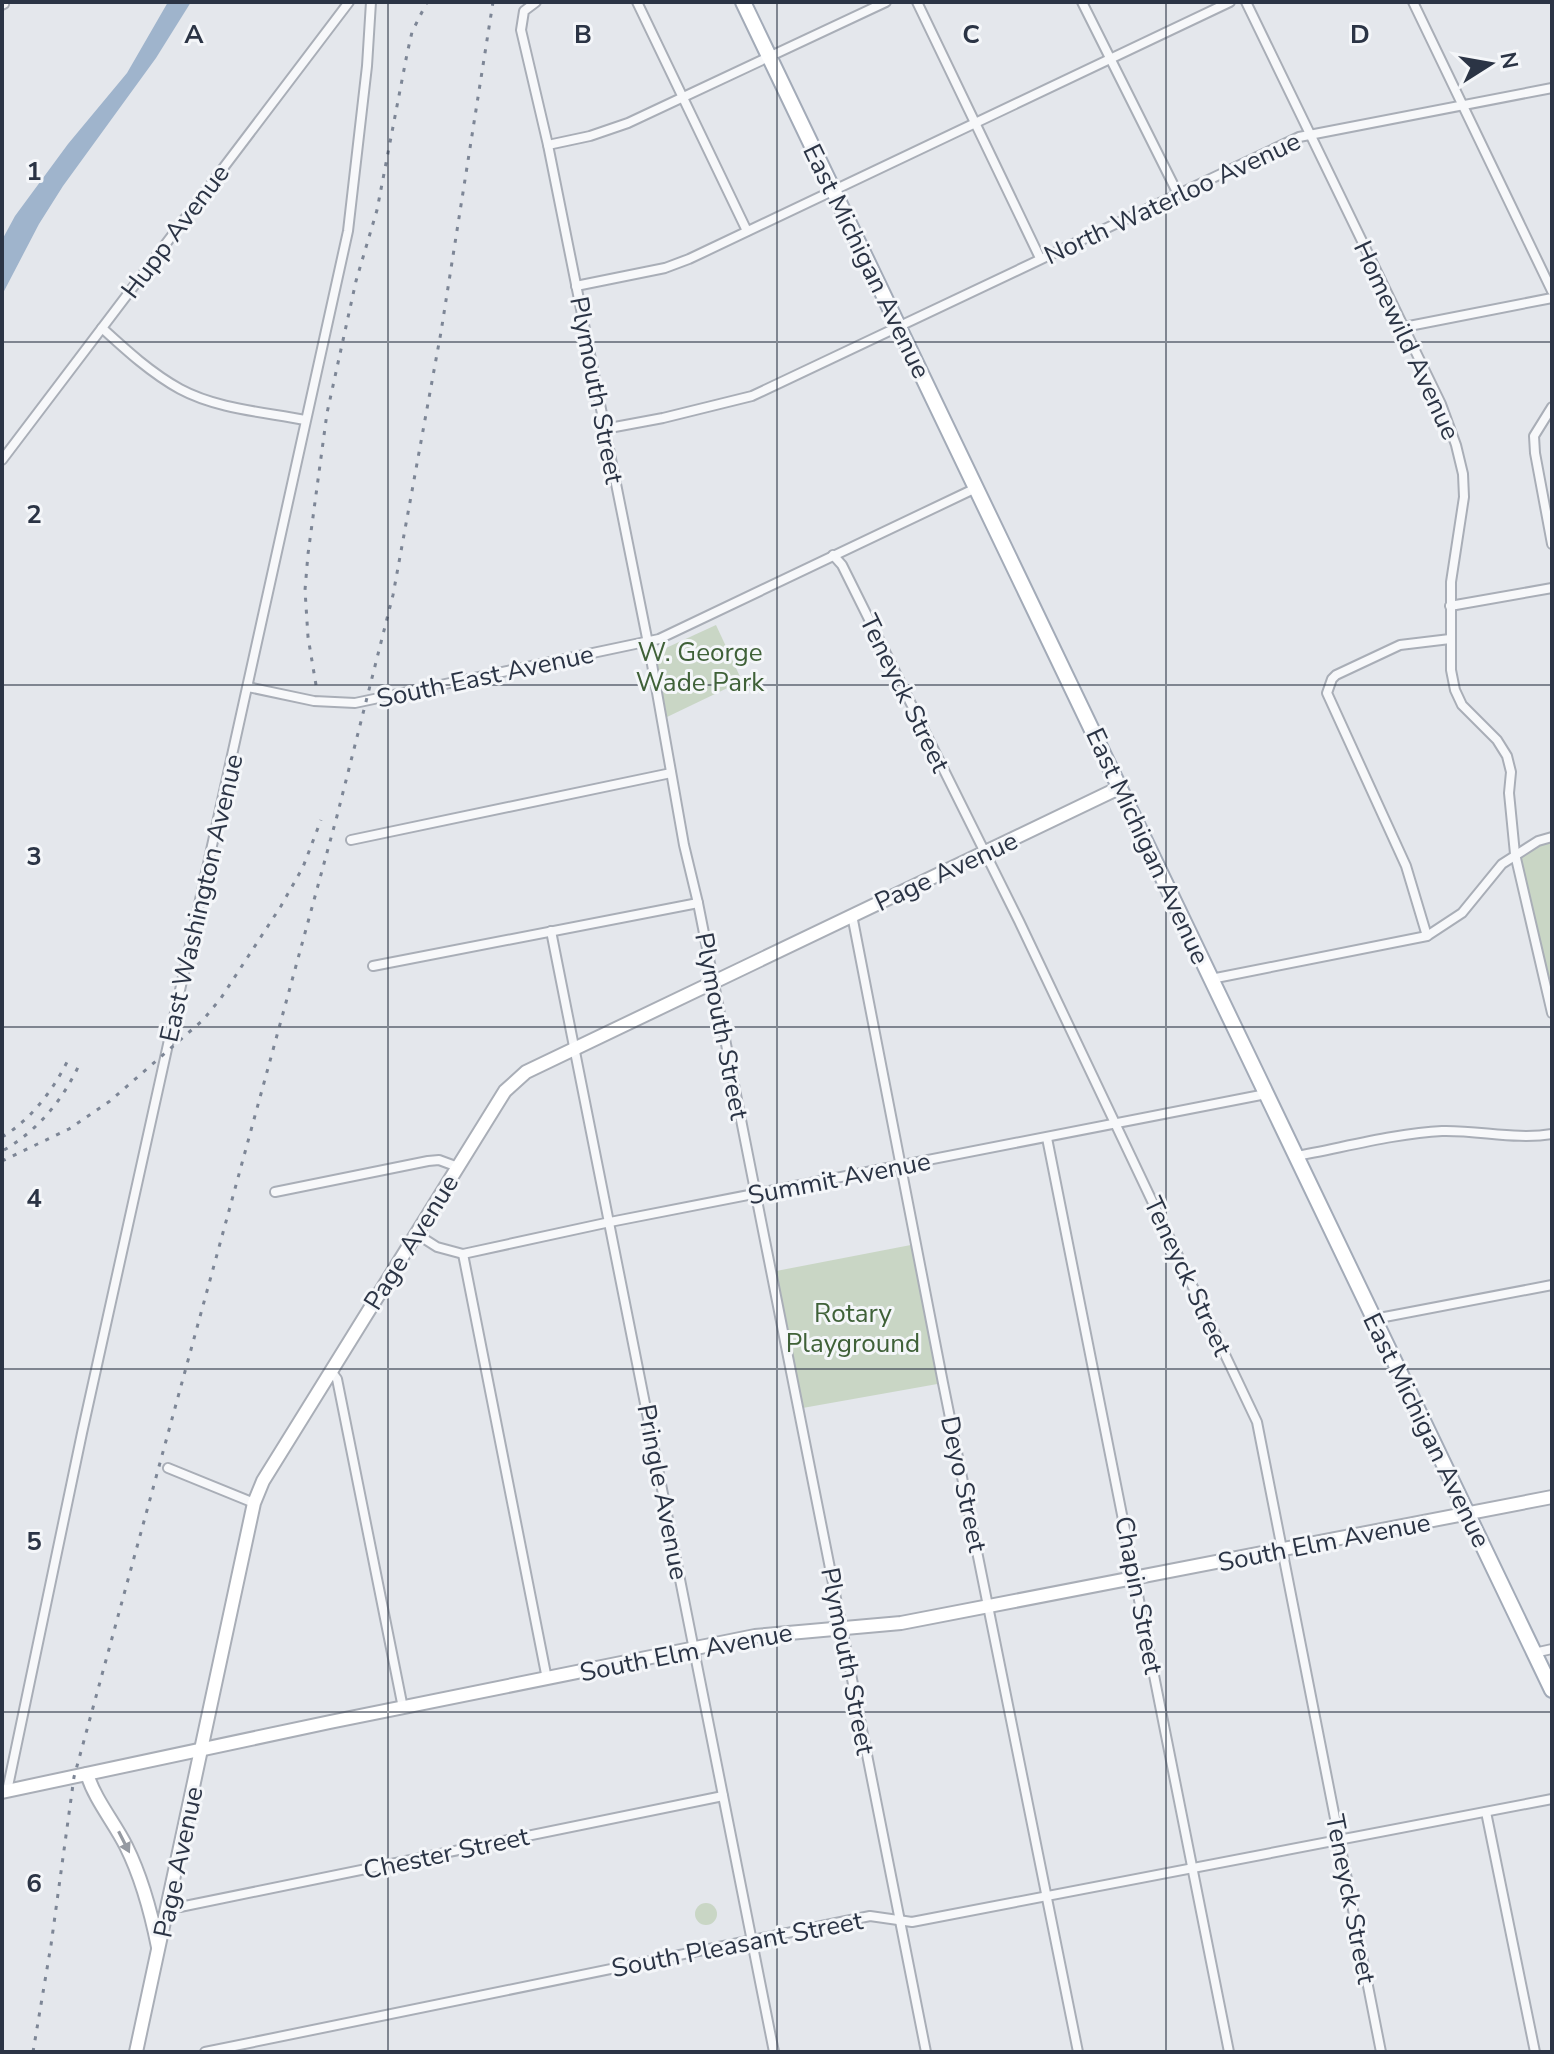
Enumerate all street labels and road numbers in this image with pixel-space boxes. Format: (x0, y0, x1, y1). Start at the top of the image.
street label: North Waterloo Avenue (1038, 124, 1306, 273)
street label: East Michigan Avenue (795, 138, 939, 384)
street label: Hupp Avenue (113, 157, 237, 306)
street label: Homewild Avenue (1345, 235, 1468, 445)
street label: Plymouth Street (561, 293, 632, 488)
street label: Teneyck Street (851, 608, 958, 779)
street label: South East Avenue (373, 636, 597, 717)
street label: East Michigan Avenue (1077, 722, 1218, 970)
street label: East Washington Avenue (151, 751, 252, 1046)
street label: Page Avenue (869, 823, 1023, 920)
street label: Plymouth Street (686, 929, 757, 1124)
street label: Summit Avenue (745, 1144, 933, 1213)
street label: Page Avenue (356, 1168, 467, 1317)
street label: Teneyck Street (1135, 1191, 1240, 1362)
street label: East Michigan Avenue (1355, 1307, 1499, 1553)
street label: Pringle Avenue (628, 1401, 697, 1583)
street label: Deyo Street (932, 1413, 995, 1556)
street label: South Elm Avenue (1215, 1505, 1433, 1580)
street label: Chapin Street (1106, 1513, 1171, 1678)
street label: Plymouth Street (812, 1564, 883, 1759)
street label: South Elm Avenue (577, 1615, 795, 1690)
street label: Page Avenue (145, 1783, 212, 1941)
street label: Teneyck Street (1317, 1811, 1384, 1988)
street label: Chester Street (360, 1819, 533, 1888)
street label: South Pleasant Street (609, 1903, 866, 1986)

